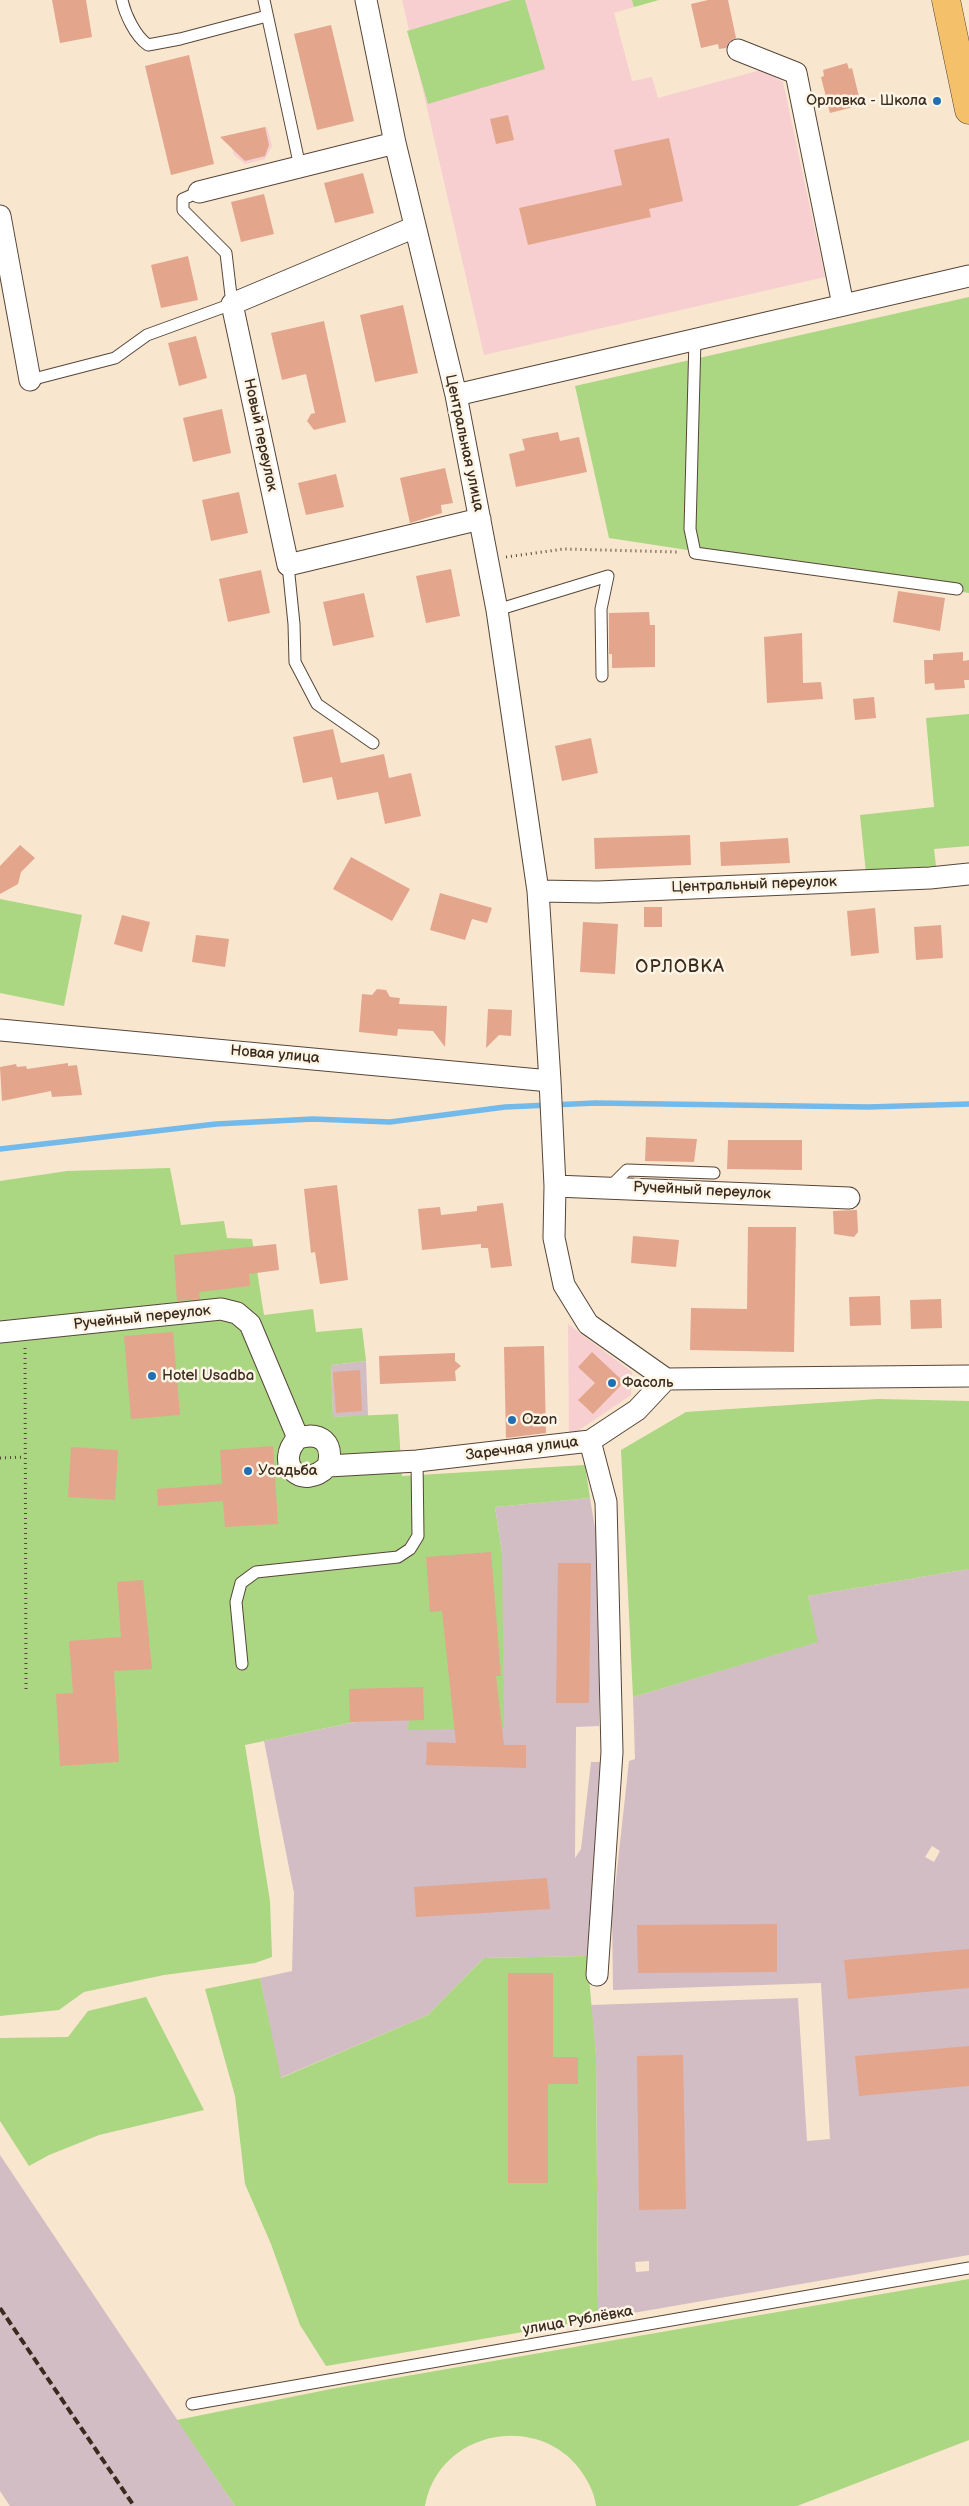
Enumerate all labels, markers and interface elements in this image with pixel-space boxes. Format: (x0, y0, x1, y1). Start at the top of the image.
place label: Орловка - Школа (806, 92, 927, 110)
marker: Орловка - Школа (931, 95, 943, 107)
street label: Центральная улица (441, 373, 487, 513)
street label: Новый переулок (239, 377, 281, 493)
street label: Центральный переулок (671, 873, 837, 897)
district label: ОРЛОВКА (634, 956, 726, 978)
street label: Новая улица (230, 1042, 320, 1068)
street label: Ручейный переулок (633, 1178, 771, 1204)
street label: Ручейный переулок (72, 1302, 212, 1334)
place label: Hotel Usadba (162, 1367, 254, 1385)
marker: Hotel Usadba (146, 1370, 158, 1382)
place label: Фасоль (622, 1374, 673, 1392)
marker: Фасоль (606, 1377, 618, 1389)
place label: Ozon (522, 1411, 557, 1429)
marker: Ozon (506, 1414, 518, 1426)
street label: Заречная улица (465, 1433, 579, 1465)
place label: Усадьба (258, 1462, 318, 1480)
marker: Усадьба (242, 1465, 254, 1477)
street label: улица Рублёвка (522, 2302, 634, 2340)

